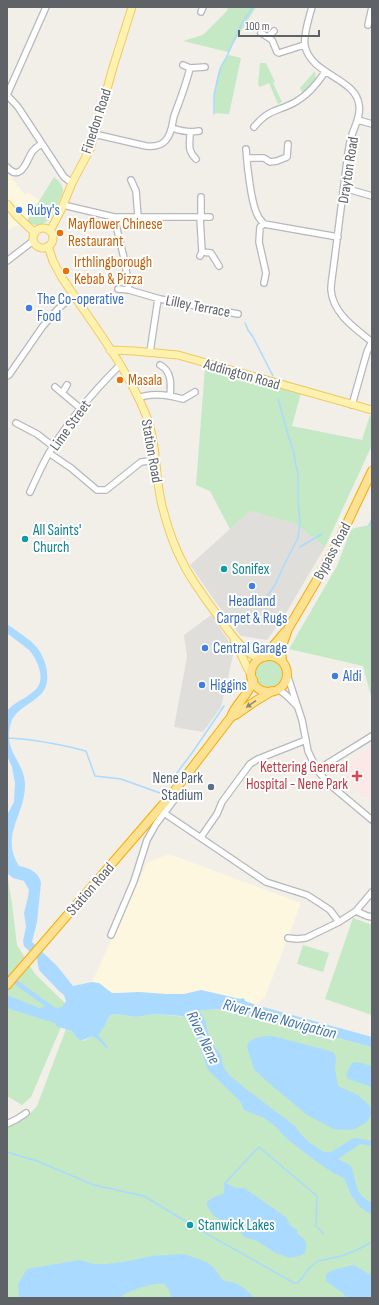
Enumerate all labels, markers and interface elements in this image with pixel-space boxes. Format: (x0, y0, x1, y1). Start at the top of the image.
scale bar (239, 12, 319, 38)
text: 100 m (245, 19, 270, 34)
street label: Finedon Road (77, 86, 116, 156)
street label: Drayton Road (334, 135, 363, 205)
place label: Ruby's (27, 201, 60, 220)
marker: Ruby's (14, 205, 24, 215)
place label: Mayflower Chinese Restaurant (68, 215, 163, 251)
marker: Mayflower Chinese Restaurant (55, 228, 65, 238)
place label: Irthlingborough Kebab & Pizza (74, 253, 152, 289)
marker: Irthlingborough Kebab & Pizza (61, 266, 71, 276)
place label: The Co-operative Food (37, 290, 124, 326)
street label: Lilley Terrace (164, 291, 232, 322)
marker: The Co-operative Food (24, 303, 34, 313)
street label: Addington Road (201, 354, 282, 394)
place label: Masala (128, 371, 163, 390)
marker: Masala (115, 375, 125, 385)
street label: Lime Street (46, 396, 95, 454)
street label: Station Road (137, 418, 166, 484)
street label: Bypass Road (309, 519, 355, 583)
place label: All Saints' Church (32, 521, 81, 557)
marker: All Saints' Church (20, 534, 30, 544)
place label: Sonifex (232, 560, 270, 579)
marker: Sonifex (219, 564, 229, 574)
marker: Headland Carpet & Rugs (247, 581, 257, 591)
place label: Headland Carpet & Rugs (217, 592, 287, 628)
place label: Central Garage (213, 639, 287, 658)
marker: Central Garage (200, 643, 210, 653)
place label: Aldi (342, 667, 362, 686)
marker: Aldi (330, 671, 340, 681)
place label: Higgins (210, 676, 247, 695)
marker: Higgins (197, 680, 207, 690)
one-way arrow (246, 700, 256, 708)
place label: Kettering General Hospital - Nene Park (246, 758, 348, 794)
place label: Nene Park Stadium (153, 769, 203, 805)
marker: Kettering General Hospital - Nene Park (351, 770, 363, 782)
marker: Nene Park Stadium (206, 782, 216, 792)
street label: Station Road (62, 859, 119, 920)
water label: River Nene Navigation (221, 995, 339, 1044)
water label: River Nene (182, 1008, 224, 1067)
place label: Stanwick Lakes (198, 1216, 275, 1235)
marker: Stanwick Lakes (185, 1220, 195, 1230)

